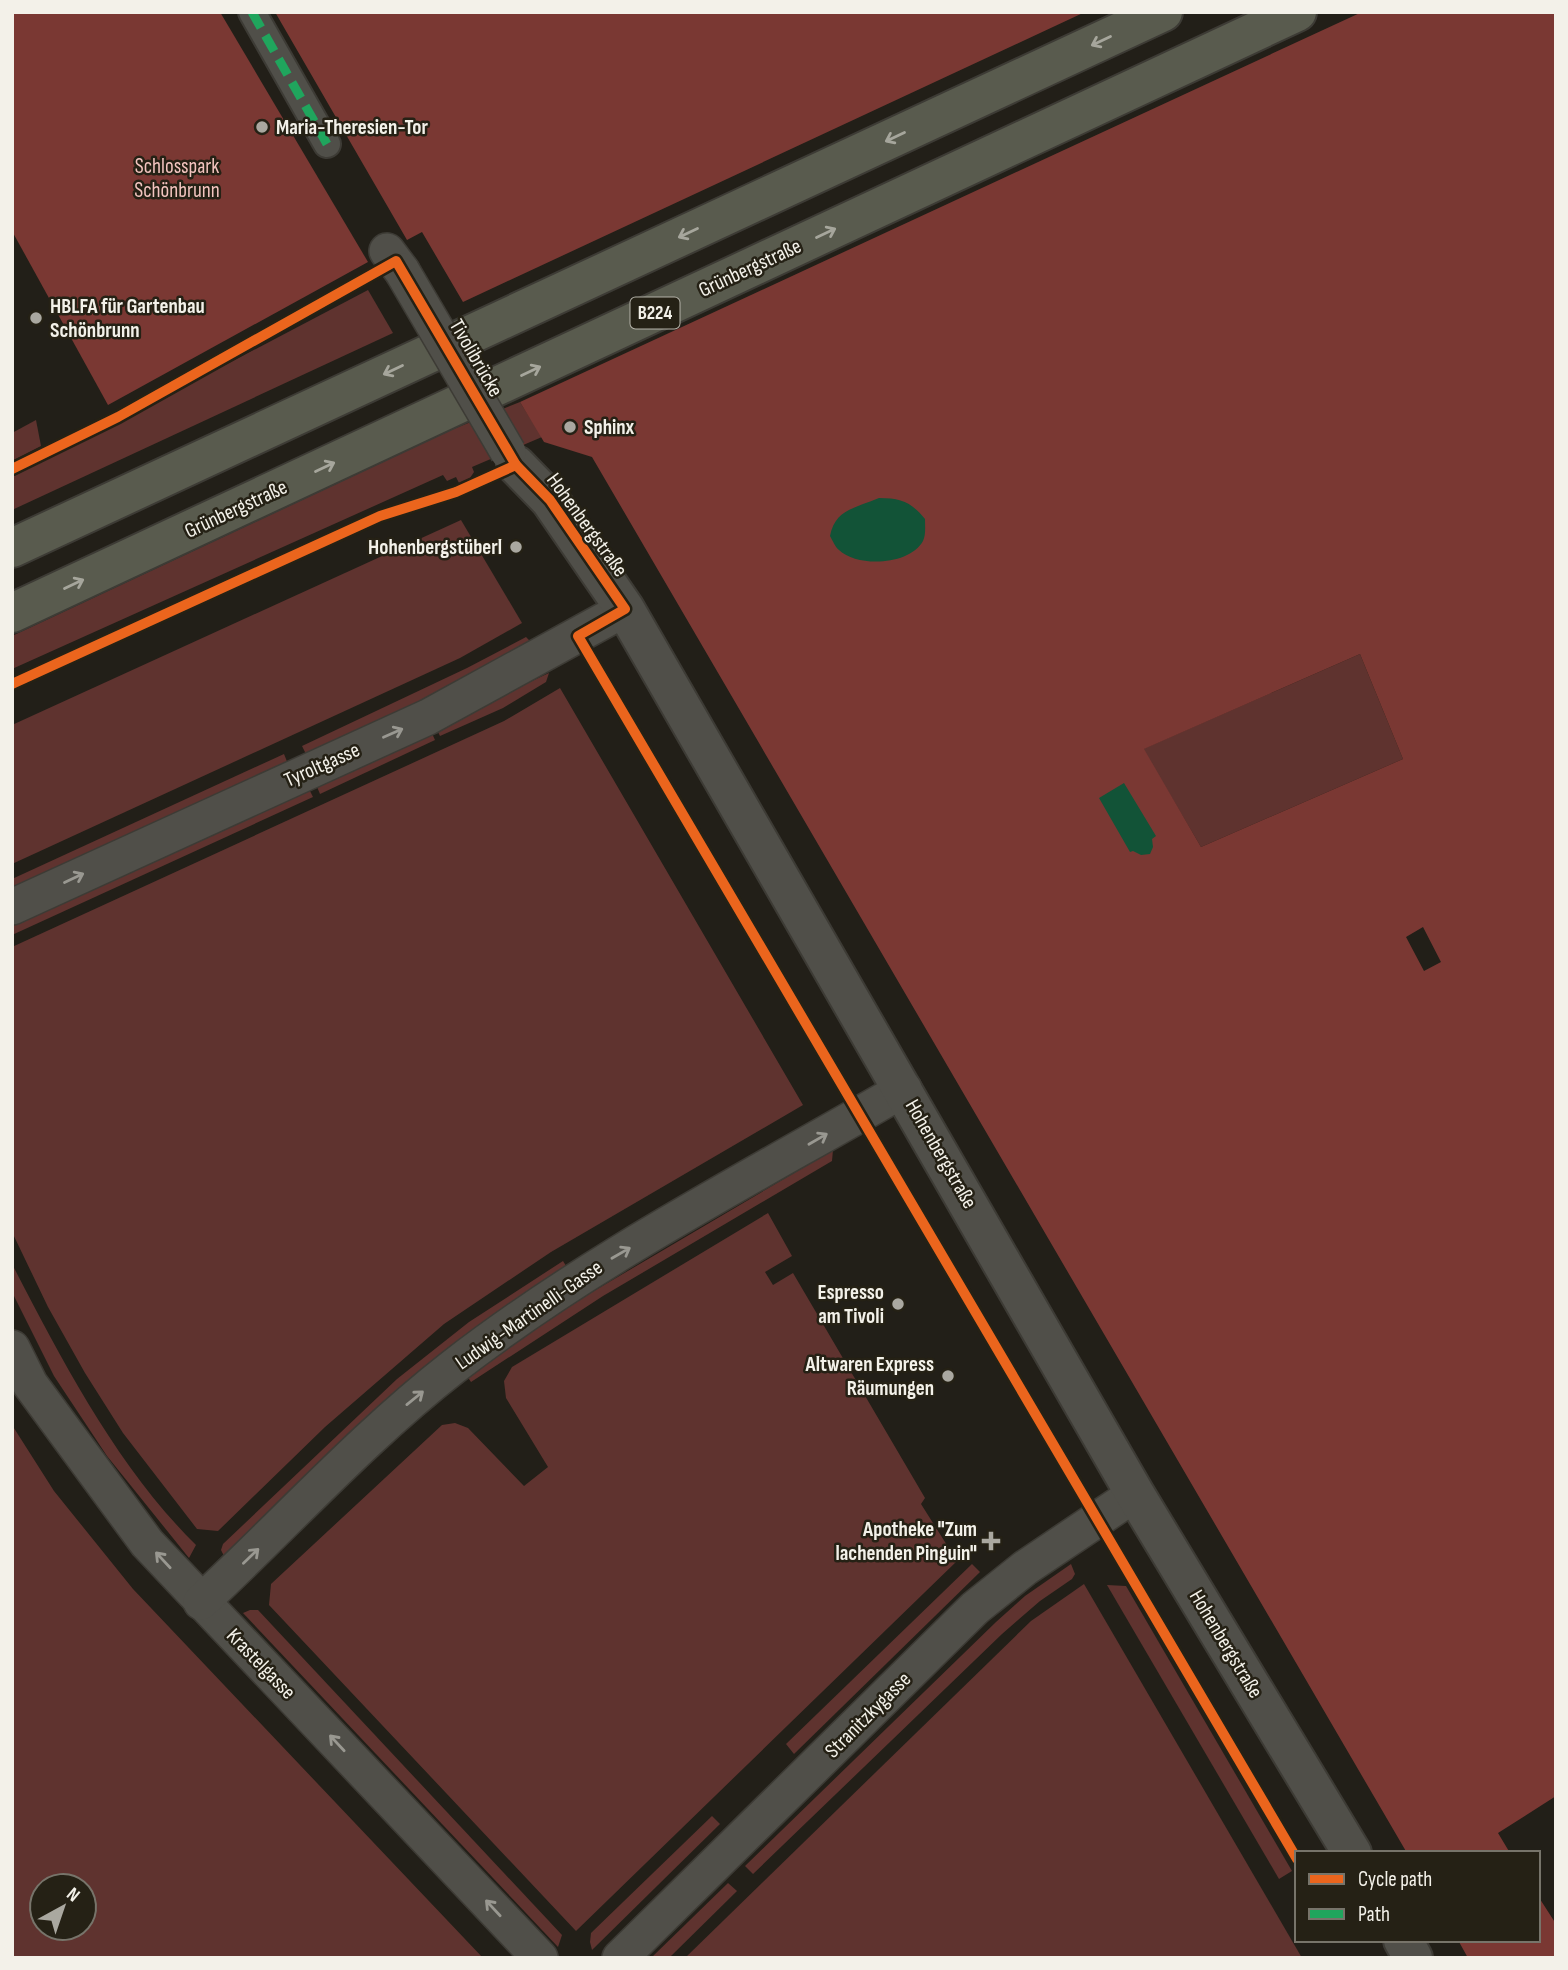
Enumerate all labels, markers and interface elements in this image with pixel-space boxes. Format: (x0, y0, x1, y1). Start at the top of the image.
one-way arrow (1091, 35, 1112, 48)
place label: Maria-Theresien-Tor (276, 115, 428, 140)
marker: Maria-Theresien-Tor (254, 119, 270, 135)
one-way arrow (885, 131, 906, 144)
park label: Schlosspark Schönbrunn (134, 154, 220, 203)
one-way arrow (815, 226, 836, 239)
one-way arrow (678, 227, 700, 240)
street label: Grünbergstraße (695, 233, 805, 303)
place label: HBLFA für Gartenbau Schönbrunn (50, 294, 205, 343)
road number: B224 (630, 298, 680, 328)
marker: HBLFA für Gartenbau Schönbrunn (28, 310, 44, 326)
street label: Tivolibrücke (444, 315, 508, 401)
one-way arrow (520, 364, 541, 377)
one-way arrow (383, 365, 404, 378)
place label: Sphinx (584, 415, 635, 440)
marker: Sphinx (562, 419, 578, 435)
one-way arrow (314, 460, 335, 473)
street label: Hohenbergstraße (541, 468, 633, 582)
street label: Grünbergstraße (181, 474, 291, 544)
place label: Hohenbergstüberl (368, 535, 502, 560)
marker: Hohenbergstüberl (508, 539, 524, 555)
one-way arrow (63, 577, 84, 590)
one-way arrow (382, 726, 403, 739)
street label: Tyroltgasse (280, 737, 364, 793)
one-way arrow (63, 871, 84, 884)
street label: Hohenbergstraße (900, 1095, 982, 1213)
one-way arrow (807, 1132, 827, 1146)
one-way arrow (610, 1246, 630, 1260)
street label: Ludwig-Martinelli-Gasse (451, 1255, 607, 1375)
place label: Espresso am Tivoli (817, 1280, 884, 1329)
marker: Espresso am Tivoli (890, 1296, 906, 1312)
place label: Altwaren Express Räumungen (805, 1352, 934, 1401)
marker: Altwaren Express Räumungen (940, 1368, 956, 1384)
one-way arrow (406, 1390, 424, 1406)
place label: Apotheke "Zum lachenden Pinguin" (835, 1517, 977, 1566)
marker: Apotheke "Zum lachenden Pinguin" (983, 1533, 999, 1549)
one-way arrow (242, 1547, 259, 1564)
one-way arrow (154, 1552, 171, 1569)
street label: Hohenbergstraße (1184, 1585, 1268, 1703)
street label: Krastelgasse (221, 1623, 301, 1705)
street label: Stranitzkygasse (820, 1667, 916, 1763)
one-way arrow (328, 1735, 345, 1752)
legend (1295, 1851, 1540, 1942)
text: Cycle path (1358, 1867, 1432, 1892)
north arrow (28, 1872, 98, 1942)
text: N (62, 1883, 84, 1907)
one-way arrow (484, 1900, 501, 1917)
text: Path (1358, 1902, 1390, 1927)

